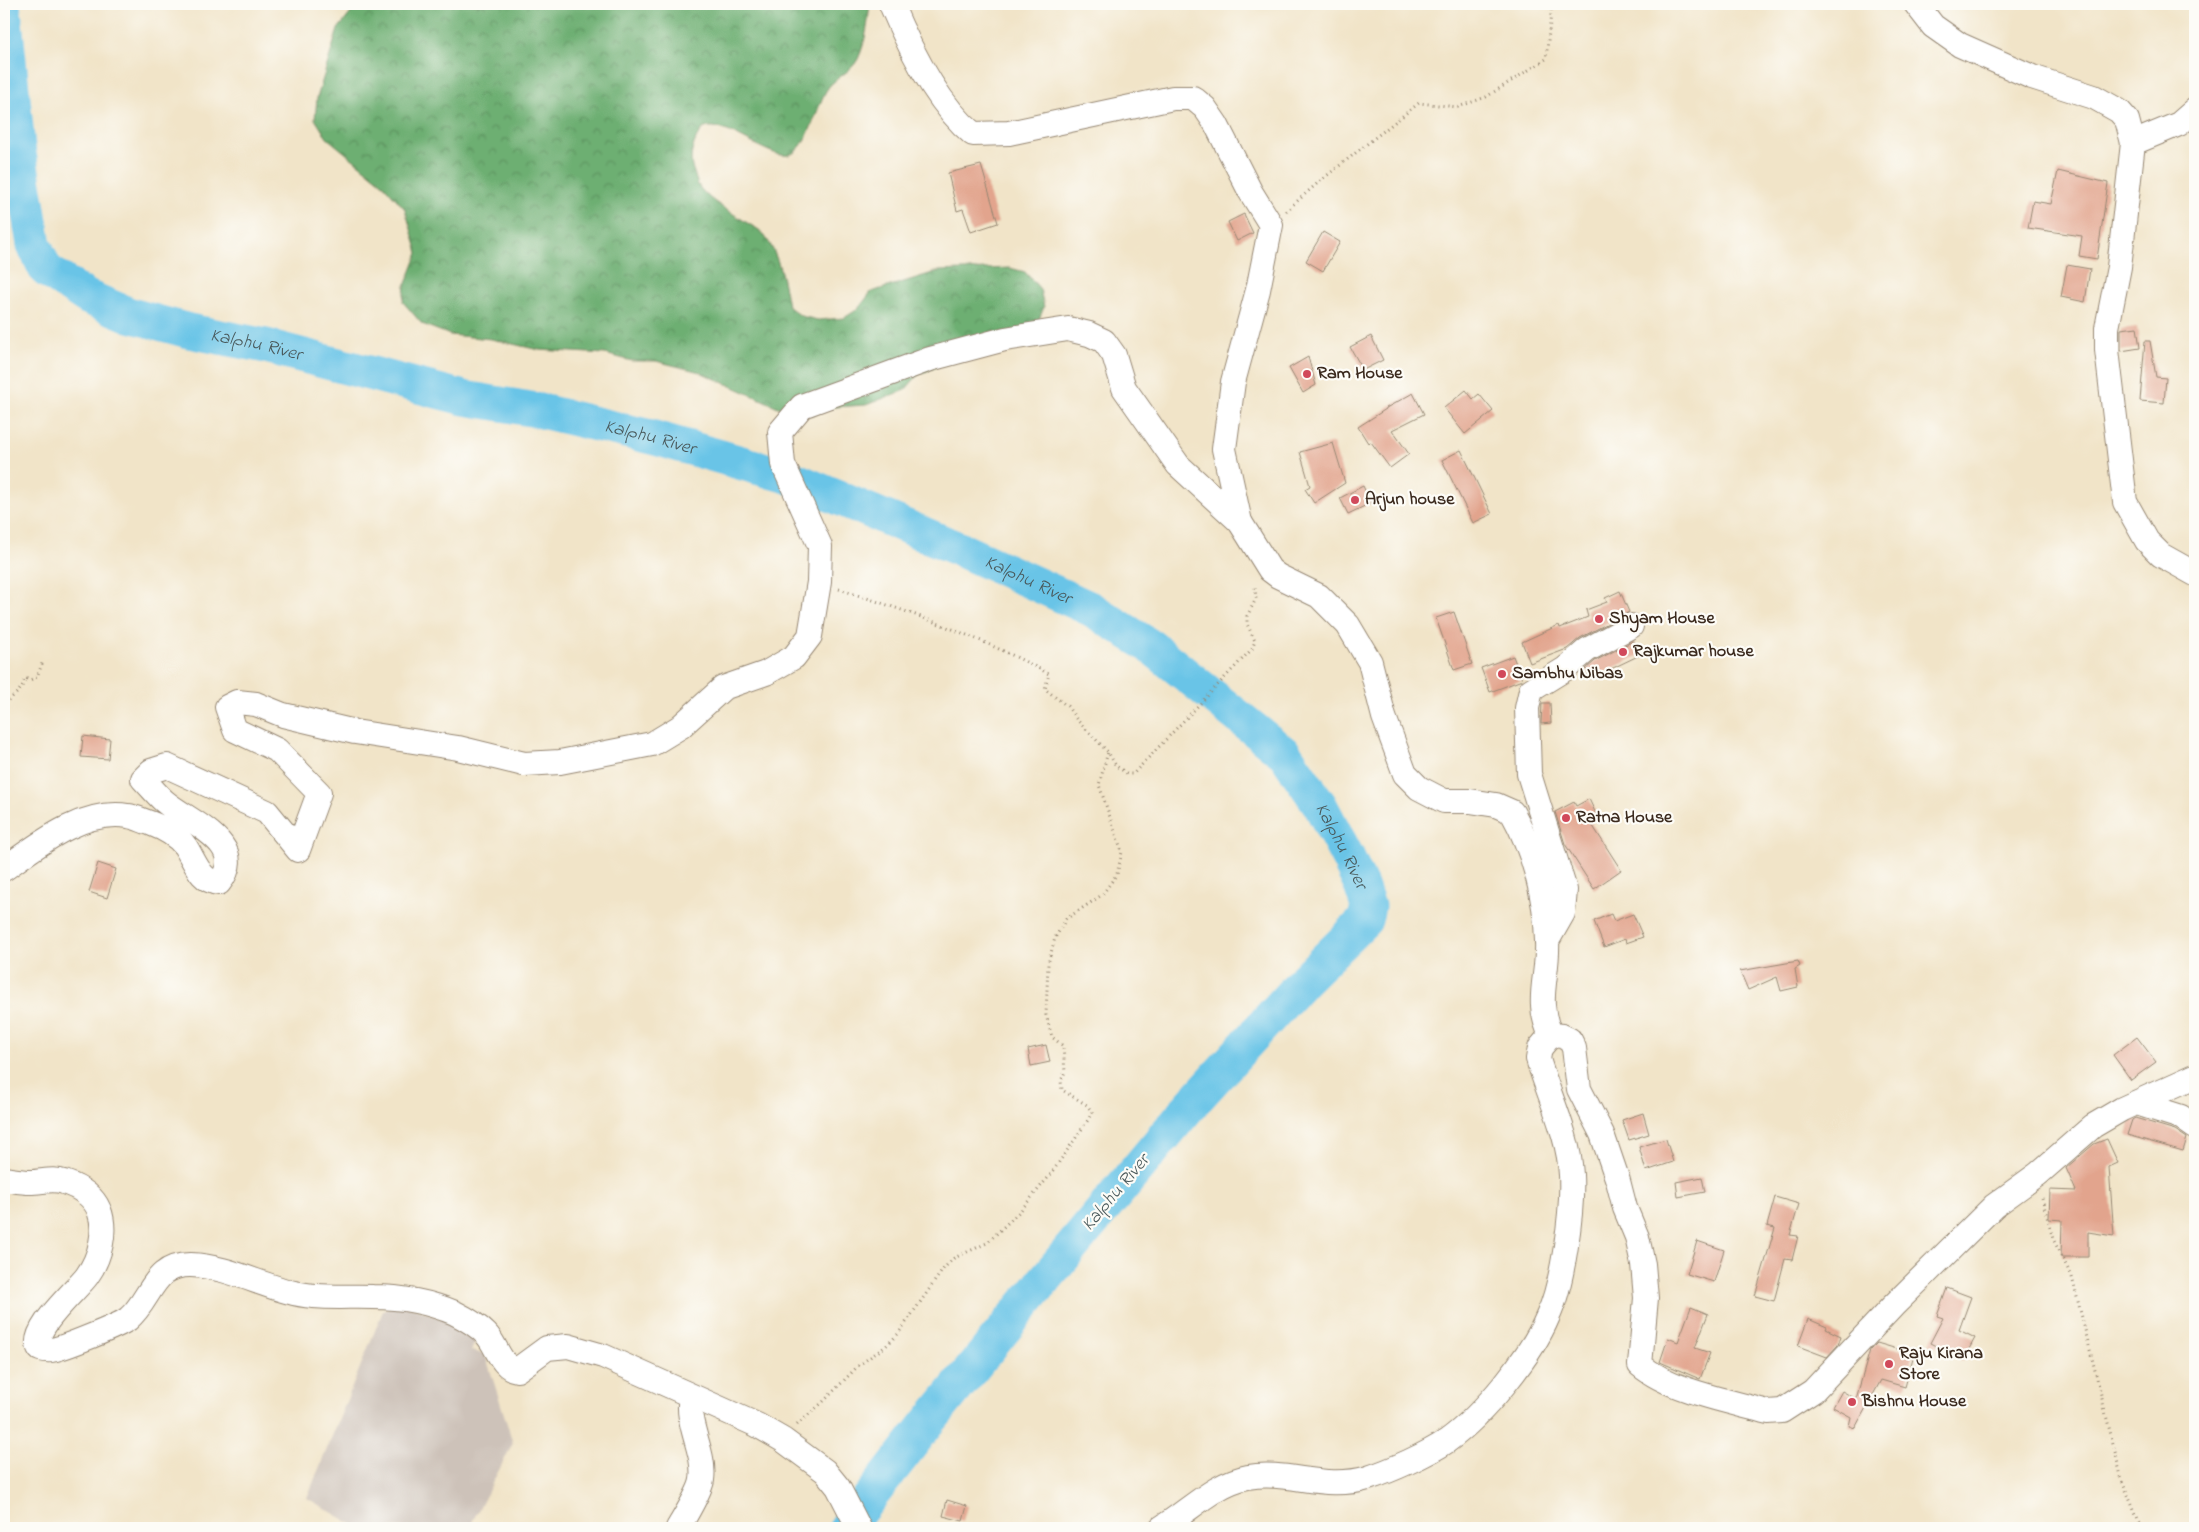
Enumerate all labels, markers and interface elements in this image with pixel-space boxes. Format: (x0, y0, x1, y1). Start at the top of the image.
water label: Kalphu River (208, 322, 307, 369)
place label: Ram House (1317, 361, 1403, 387)
marker: Ram House (1301, 368, 1313, 380)
water label: Kalphu River (602, 413, 701, 463)
place label: Arjun house (1365, 487, 1455, 513)
marker: Arjun house (1349, 494, 1361, 506)
water label: Kalphu River (980, 549, 1078, 613)
place label: Shyam House (1609, 606, 1716, 633)
marker: Shyam House (1593, 613, 1605, 625)
place label: Rajkumar house (1633, 639, 1754, 665)
marker: Rajkumar house (1617, 646, 1629, 658)
place label: Sambhu Nibas (1512, 661, 1623, 687)
marker: Sambhu Nibas (1496, 668, 1508, 680)
water label: Kalphu River (1308, 798, 1375, 896)
place label: Ratna House (1576, 805, 1673, 831)
marker: Ratna House (1560, 812, 1572, 824)
water label: Kalphu River (1076, 1147, 1158, 1237)
place label: Raju Kirana Store (1899, 1341, 1983, 1388)
marker: Raju Kirana Store (1883, 1358, 1895, 1370)
place label: Bishnu House (1861, 1389, 1967, 1415)
marker: Bishnu House (1846, 1396, 1858, 1408)

